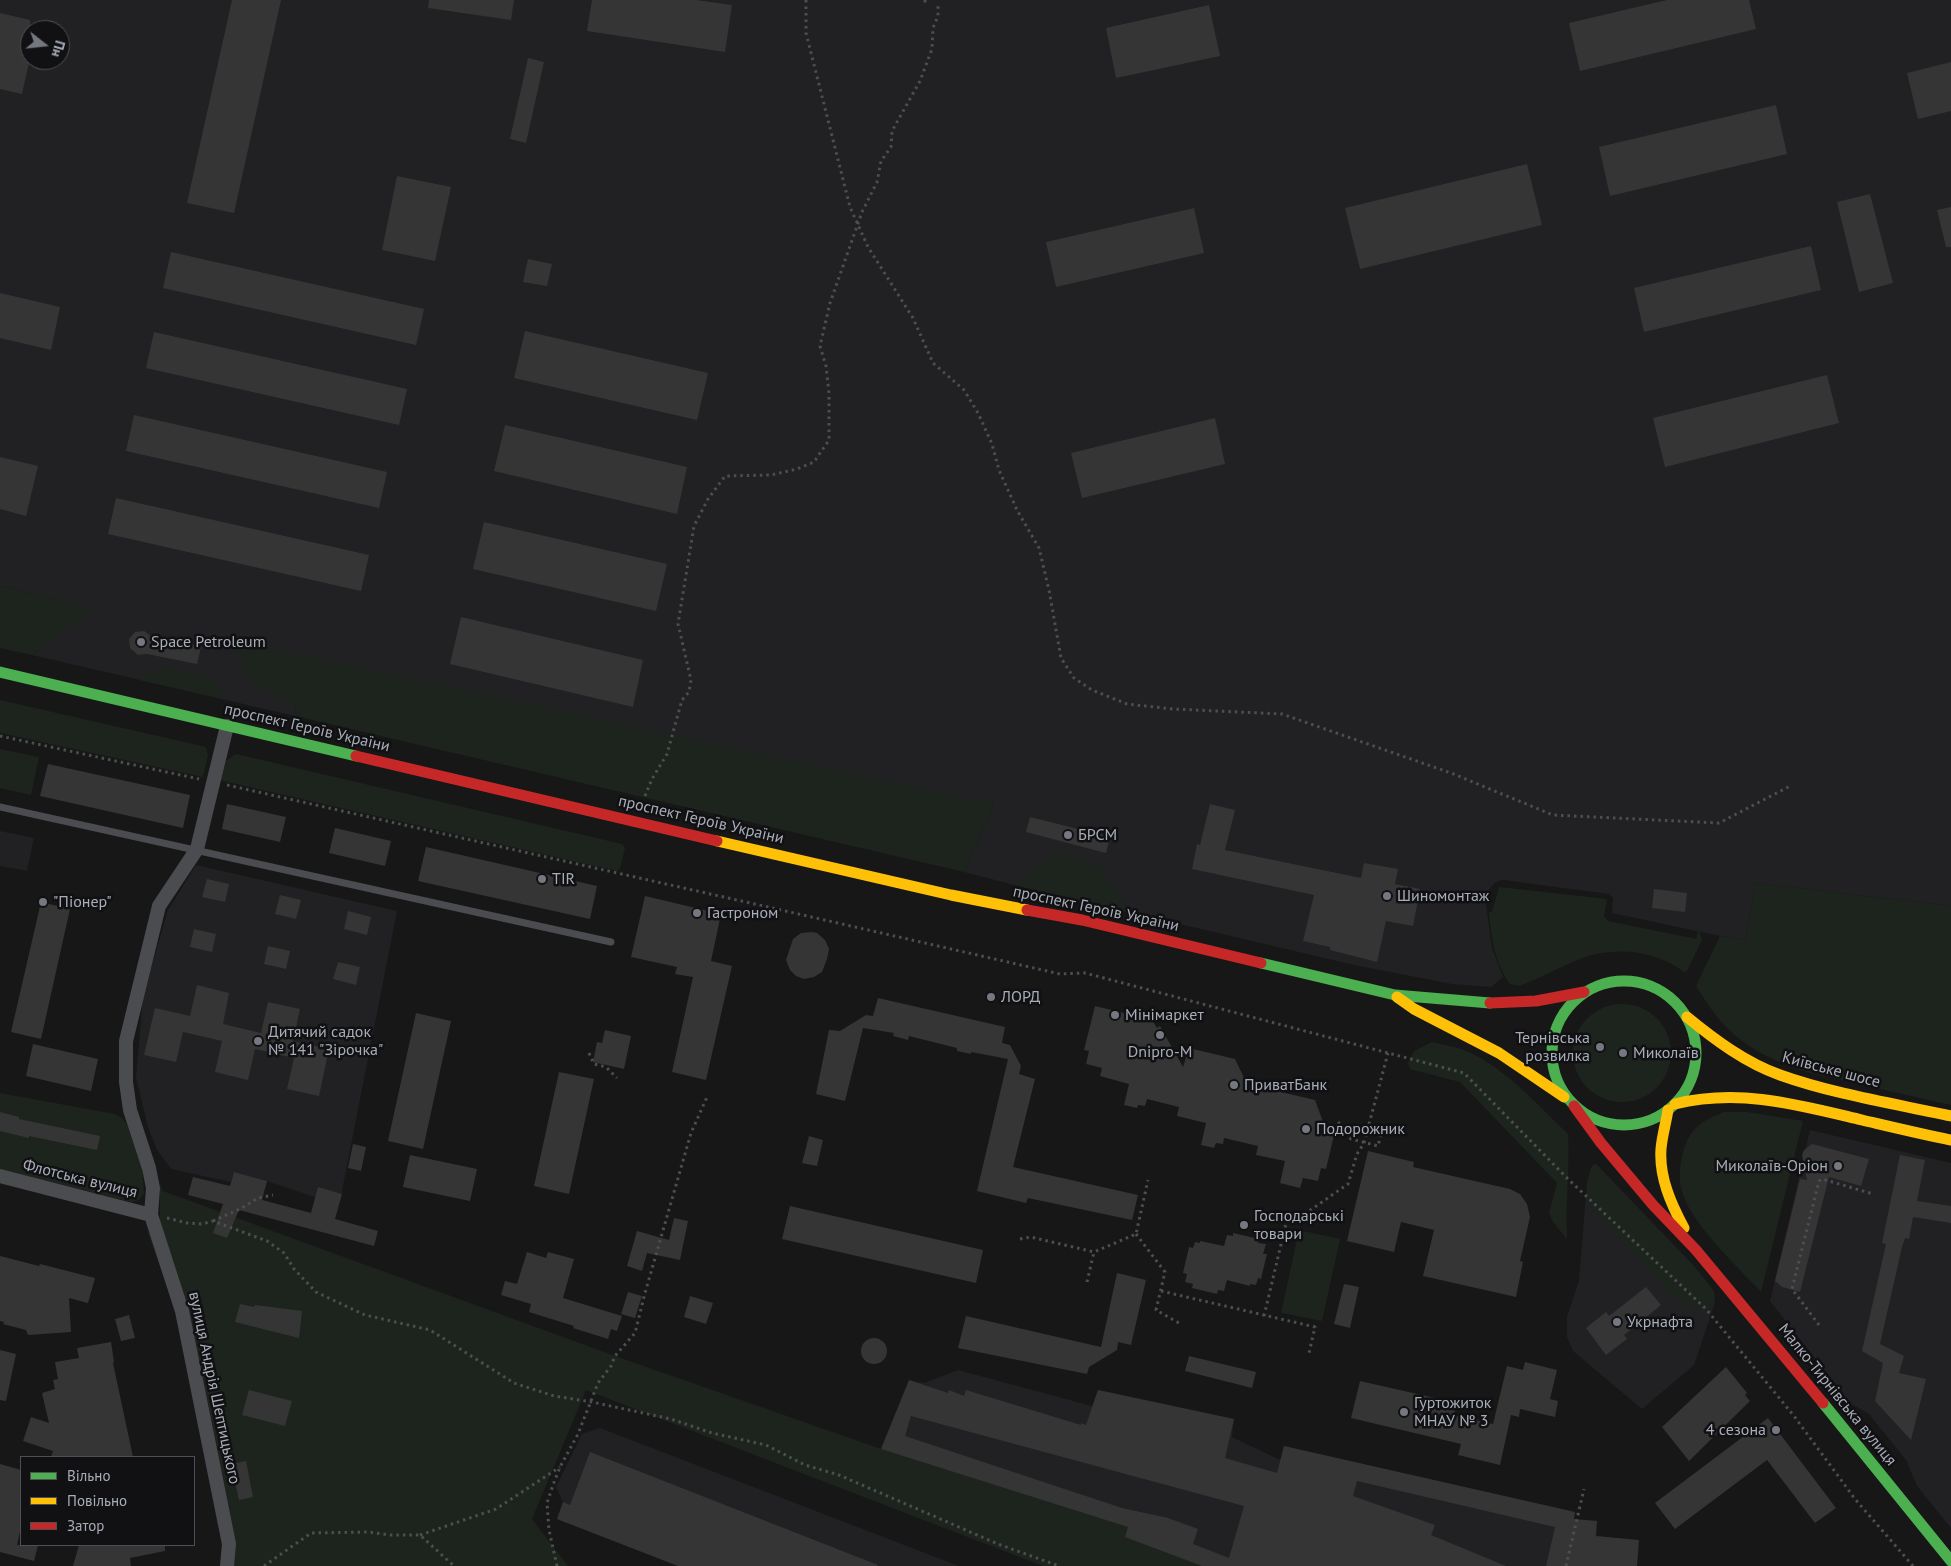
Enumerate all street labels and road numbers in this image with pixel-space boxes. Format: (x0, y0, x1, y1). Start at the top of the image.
street label: проспект Героїв України (222, 700, 392, 756)
street label: проспект Героїв України (616, 792, 786, 848)
street label: проспект Героїв України (1011, 882, 1181, 936)
street label: Київське шосе (1780, 1048, 1882, 1092)
street label: Флотська вулиця (21, 1155, 139, 1203)
street label: вулиця Андрія Шептицького (184, 1290, 244, 1486)
street label: Малко-Тирнівська вулиця (1774, 1320, 1900, 1470)

